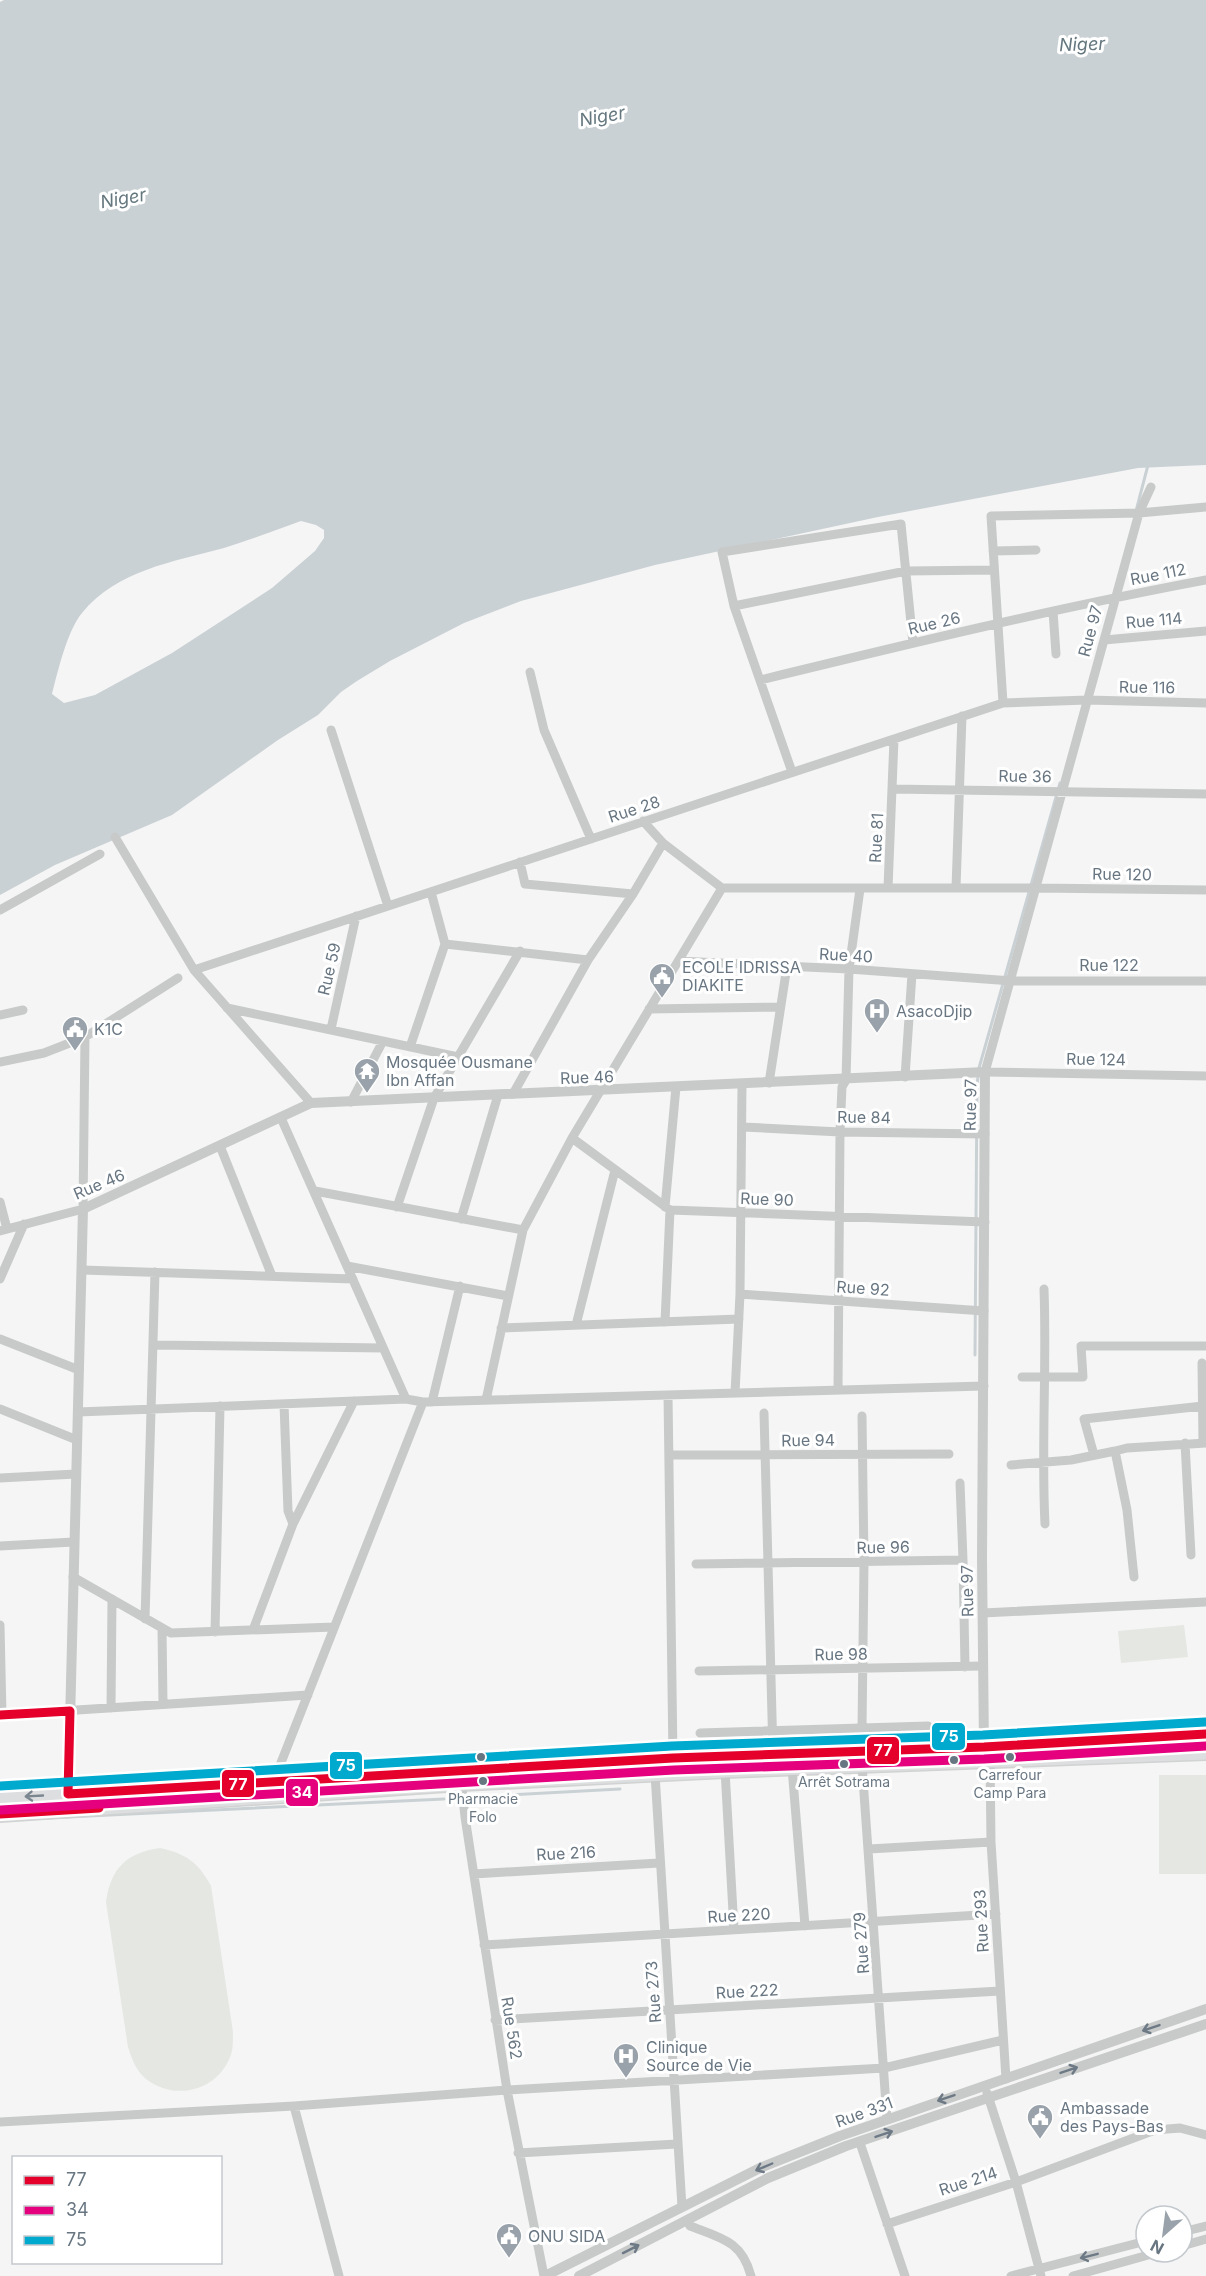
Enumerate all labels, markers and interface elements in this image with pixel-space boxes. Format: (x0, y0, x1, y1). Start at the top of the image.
water label: Niger (1059, 33, 1107, 55)
water label: Niger (577, 101, 628, 130)
water label: Niger (98, 183, 149, 212)
street label: Rue 112 (1128, 559, 1188, 589)
street label: Rue 97 (1074, 603, 1106, 659)
street label: Rue 26 (906, 607, 962, 639)
street label: Rue 114 (1125, 608, 1183, 632)
street label: Rue 116 (1119, 677, 1175, 697)
street label: Rue 36 (998, 766, 1052, 786)
street label: Rue 28 (606, 791, 662, 827)
street label: Rue 81 (865, 813, 887, 863)
street label: Rue 120 (1092, 863, 1152, 885)
street label: Rue 59 (313, 941, 345, 997)
street label: Rue 40 (819, 944, 873, 966)
street label: Rue 122 (1079, 955, 1139, 975)
place label: ECOLE IDRISSA DIAKITE (682, 957, 801, 995)
public building icon: ECOLE IDRISSA DIAKITE (647, 961, 677, 999)
hospital icon: AsacoDjip (862, 996, 892, 1034)
place label: AsacoDjip (896, 1001, 972, 1021)
public building icon: K1C (60, 1014, 90, 1052)
place label: K1C (94, 1019, 123, 1039)
street label: Rue 124 (1066, 1048, 1126, 1070)
place label: Mosquée Ousmane Ibn Affan (386, 1052, 533, 1090)
temple icon: Mosquée Ousmane Ibn Affan (352, 1056, 382, 1094)
street label: Rue 46 (560, 1066, 614, 1088)
street label: Rue 97 (960, 1079, 980, 1131)
street label: Rue 84 (837, 1107, 891, 1127)
street label: Rue 46 (70, 1164, 128, 1204)
street label: Rue 90 (740, 1188, 794, 1210)
street label: Rue 92 (836, 1276, 890, 1300)
street label: Rue 94 (781, 1430, 835, 1450)
street label: Rue 96 (856, 1537, 910, 1557)
street label: Rue 97 (957, 1565, 977, 1617)
street label: Rue 98 (814, 1644, 868, 1664)
line badge: 75 (931, 1722, 966, 1751)
text: 75 (939, 1726, 959, 1746)
line badge: 77 (866, 1736, 900, 1765)
text: 77 (874, 1740, 892, 1760)
line badge: 75 (329, 1751, 363, 1780)
unlabelled marker (475, 1751, 487, 1763)
marker: Carrefour Camp Para (1004, 1751, 1016, 1763)
unlabelled marker (948, 1754, 960, 1766)
text: 75 (336, 1755, 356, 1775)
marker: Arrêt Sotrama (838, 1758, 850, 1770)
place label: Carrefour Camp Para (974, 1766, 1046, 1801)
line badge: 77 (221, 1769, 255, 1798)
place label: Arrêt Sotrama (798, 1773, 890, 1790)
text: 77 (229, 1774, 247, 1794)
marker: Pharmacie Folo (477, 1775, 489, 1787)
line badge: 34 (285, 1778, 319, 1807)
text: 34 (291, 1782, 313, 1802)
one-way arrow (24, 1790, 44, 1801)
place label: Pharmacie Folo (448, 1790, 518, 1825)
street label: Rue 216 (536, 1841, 596, 1865)
street label: Rue 293 (969, 1889, 993, 1953)
street label: Rue 220 (707, 1903, 771, 1927)
street label: Rue 279 (849, 1911, 873, 1975)
street label: Rue 273 (641, 1960, 665, 2024)
street label: Rue 222 (715, 1979, 779, 2003)
street label: Rue 562 (497, 1995, 527, 2061)
one-way arrow (1142, 2024, 1161, 2035)
place label: Clinique Source de Vie (646, 2037, 752, 2075)
hospital icon: Clinique Source de Vie (611, 2041, 641, 2079)
one-way arrow (1059, 2064, 1078, 2075)
street label: Rue 331 (832, 2092, 896, 2132)
one-way arrow (938, 2094, 956, 2105)
place label: Ambassade des Pays-Bas (1060, 2098, 1164, 2136)
public building icon: Ambassade des Pays-Bas (1025, 2102, 1055, 2140)
one-way arrow (874, 2128, 893, 2139)
legend (12, 2156, 222, 2264)
one-way arrow (755, 2161, 773, 2173)
street label: Rue 214 (936, 2162, 1000, 2200)
text: 77 (66, 2169, 87, 2190)
text: 34 (66, 2199, 89, 2220)
north arrow (1134, 2204, 1194, 2264)
public building icon: ONU SIDA (494, 2221, 524, 2259)
place label: ONU SIDA (528, 2226, 605, 2246)
text: 75 (66, 2229, 87, 2250)
text: N (1147, 2236, 1167, 2259)
one-way arrow (621, 2243, 639, 2254)
one-way arrow (1080, 2250, 1099, 2262)

